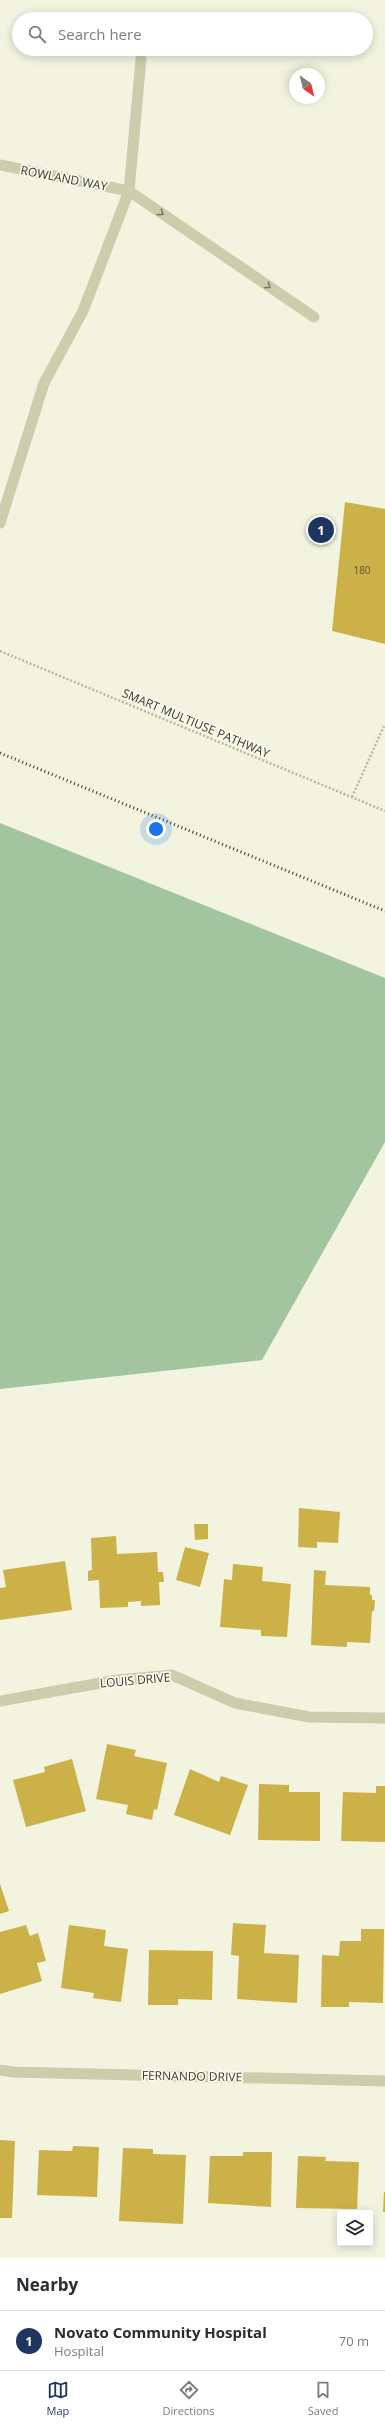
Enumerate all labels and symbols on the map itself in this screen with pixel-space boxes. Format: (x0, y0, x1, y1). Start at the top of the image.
north arrow (289, 68, 325, 104)
street label: ROWLAND WAY (19, 161, 109, 195)
one-way arrow (157, 208, 164, 216)
one-way arrow (264, 281, 271, 289)
pin: 1 (308, 515, 334, 545)
house number: 180 (353, 563, 371, 577)
street label: SMART MULTIUSE PATHWAY (120, 684, 273, 762)
your location (146, 819, 166, 839)
street label: LOUIS DRIVE (99, 1668, 171, 1692)
street label: FERNANDO DRIVE (142, 2067, 242, 2085)

